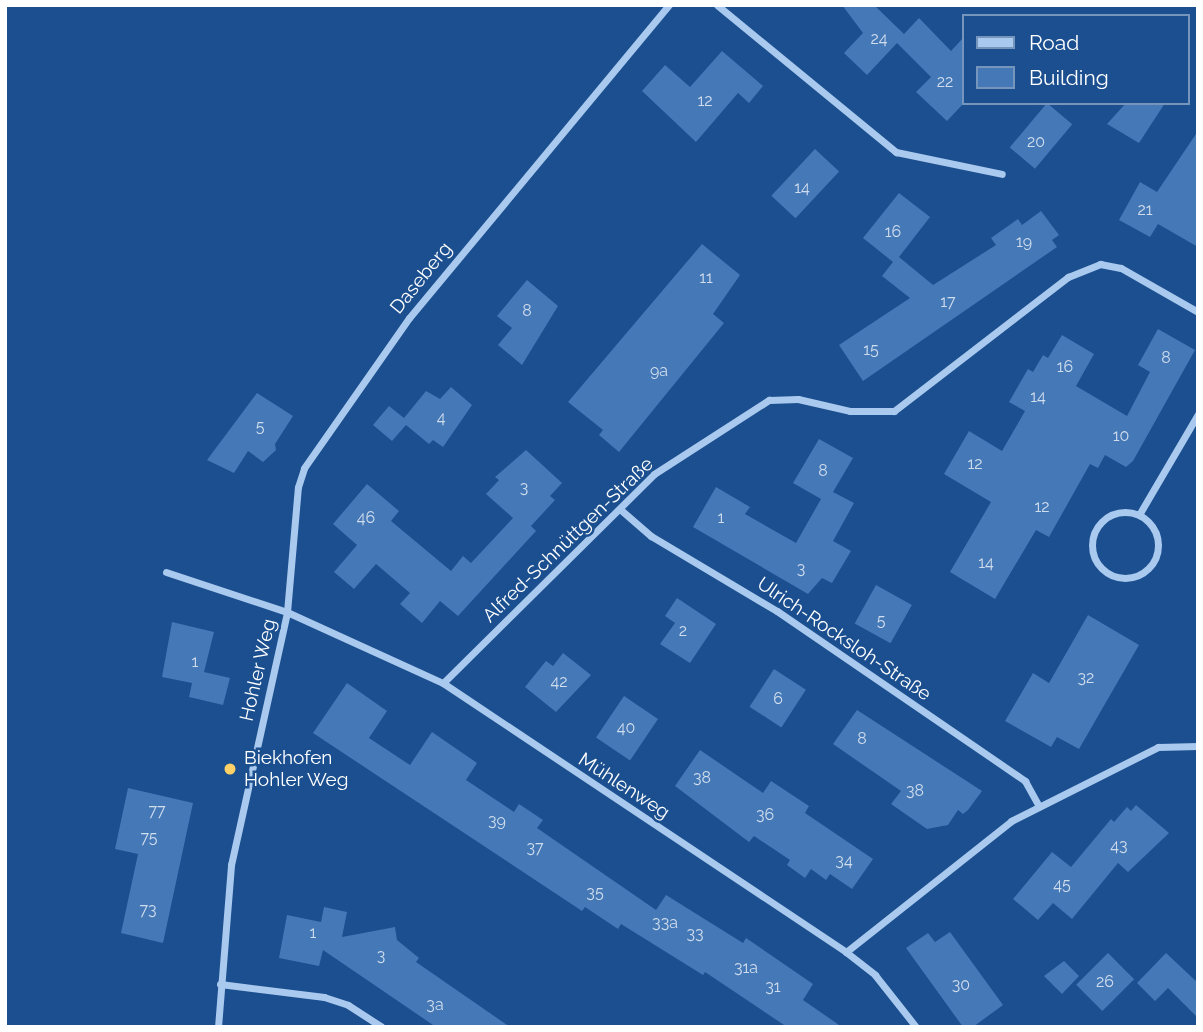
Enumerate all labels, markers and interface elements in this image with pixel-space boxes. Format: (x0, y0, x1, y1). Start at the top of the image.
legend (962, 14, 1189, 105)
house number: 24 (870, 29, 888, 49)
text: Road (1029, 30, 1079, 55)
text: Building (1029, 65, 1109, 90)
house number: 22 (937, 72, 953, 92)
house number: 12 (697, 91, 713, 111)
house number: 20 (1027, 132, 1045, 152)
house number: 14 (794, 178, 810, 198)
house number: 21 (1137, 200, 1153, 220)
house number: 16 (885, 222, 901, 242)
house number: 19 (1016, 232, 1032, 252)
street label: Daseberg (385, 238, 457, 318)
house number: 11 (699, 268, 713, 288)
house number: 17 (940, 292, 956, 312)
house number: 8 (522, 301, 532, 321)
house number: 15 (863, 340, 879, 360)
house number: 8 (1161, 348, 1171, 368)
house number: 16 (1057, 357, 1073, 377)
house number: 9a (650, 361, 668, 381)
house number: 14 (1030, 387, 1046, 407)
house number: 4 (437, 408, 445, 428)
house number: 5 (256, 417, 264, 437)
house number: 10 (1113, 426, 1129, 446)
street label: Alfred-Schnüttgen-Straße (478, 453, 658, 627)
house number: 12 (967, 454, 983, 474)
house number: 8 (818, 461, 828, 481)
house number: 3 (520, 478, 528, 498)
house number: 12 (1034, 497, 1050, 517)
house number: 46 (357, 508, 375, 528)
house number: 1 (718, 508, 724, 528)
house number: 14 (978, 553, 994, 573)
house number: 3 (797, 559, 805, 579)
street label: Ulrich-Rocksloh-Straße (753, 572, 935, 706)
house number: 5 (877, 611, 885, 631)
street label: Hohler Weg (235, 616, 281, 724)
house number: 2 (679, 621, 687, 641)
house number: 1 (192, 652, 198, 672)
house number: 32 (1078, 668, 1094, 688)
house number: 42 (550, 672, 568, 692)
house number: 6 (773, 689, 783, 709)
house number: 40 (617, 718, 635, 738)
house number: 8 (857, 729, 867, 749)
place label: Biekhofen Hohler Weg (244, 747, 350, 791)
street label: Mühlenweg (574, 748, 674, 824)
marker: Biekhofen Hohler Weg (222, 761, 238, 777)
house number: 38 (693, 768, 711, 788)
house number: 38 (906, 781, 924, 801)
house number: 77 (148, 801, 166, 821)
house number: 36 (756, 805, 774, 825)
house number: 39 (488, 811, 506, 831)
house number: 75 (140, 828, 158, 848)
house number: 43 (1110, 836, 1128, 856)
house number: 37 (526, 838, 544, 858)
house number: 34 (835, 851, 853, 871)
house number: 45 (1053, 875, 1071, 895)
house number: 35 (586, 883, 604, 903)
house number: 73 (139, 900, 157, 920)
house number: 33a (652, 913, 678, 933)
house number: 1 (310, 923, 316, 943)
house number: 33 (686, 924, 704, 944)
house number: 3 (377, 946, 385, 966)
house number: 31a (734, 958, 758, 978)
house number: 26 (1096, 972, 1114, 992)
house number: 30 (952, 975, 970, 995)
house number: 31 (765, 977, 781, 997)
house number: 3a (426, 995, 444, 1015)

